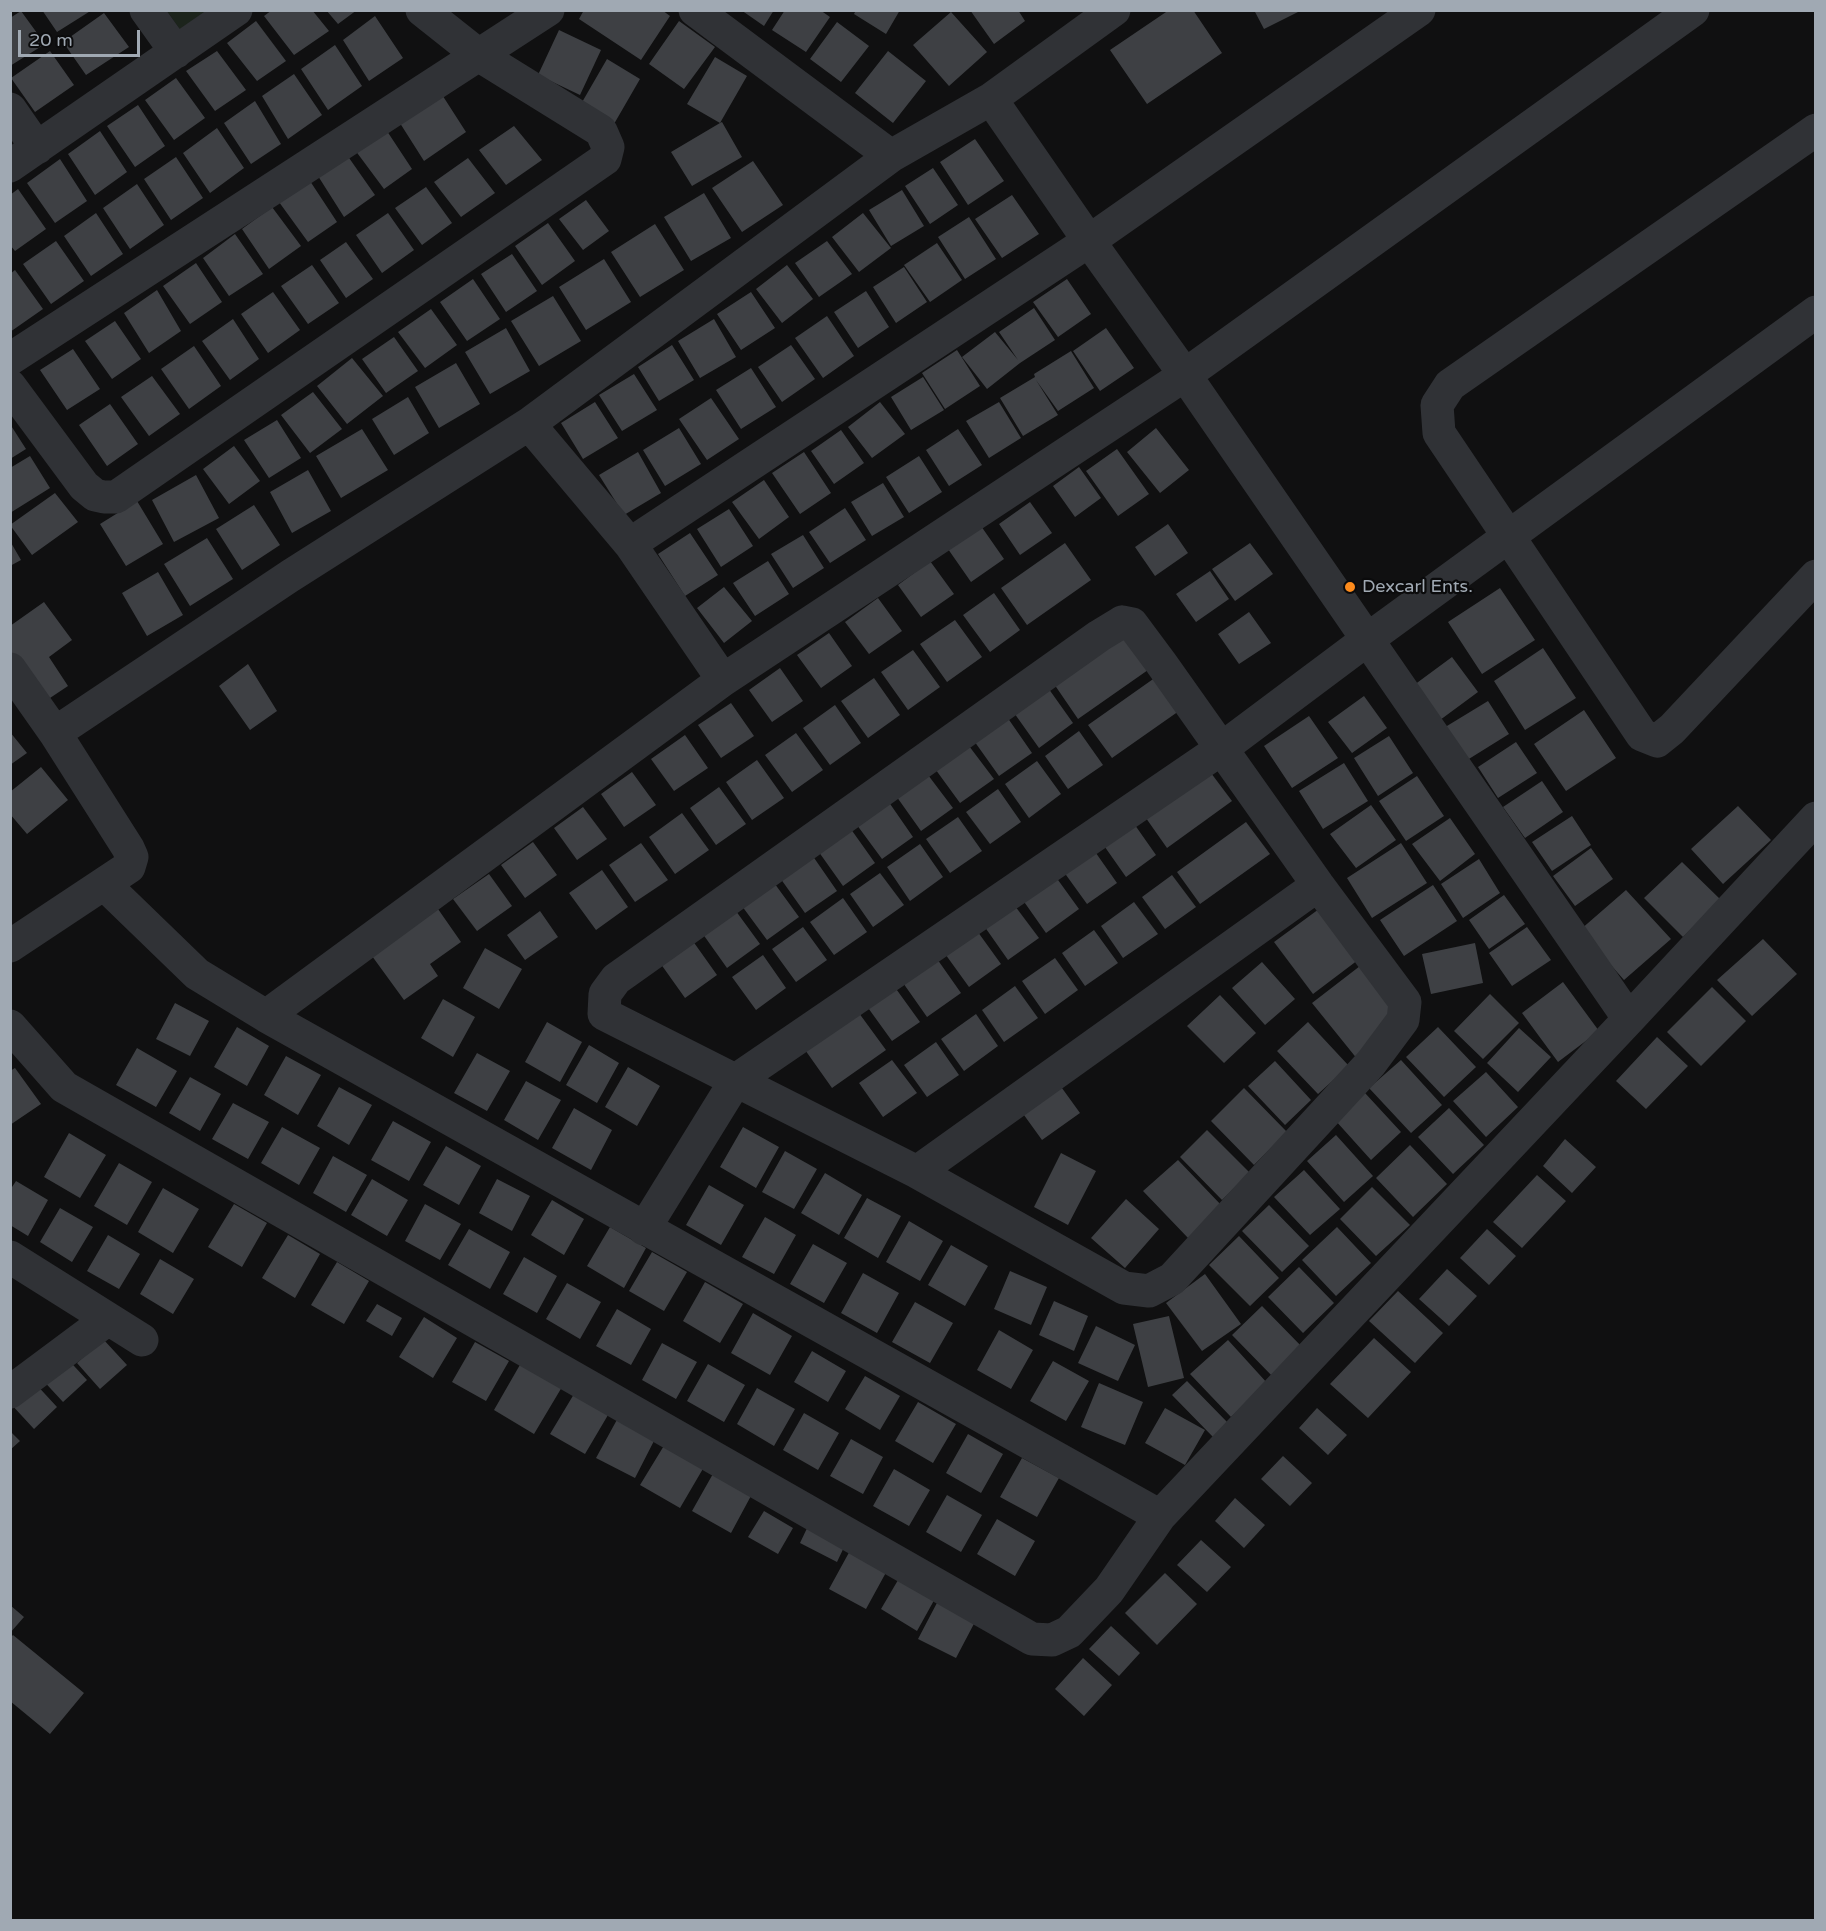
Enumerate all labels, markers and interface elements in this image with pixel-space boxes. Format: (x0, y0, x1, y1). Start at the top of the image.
scale bar (21, 18, 142, 56)
text: 20 m (29, 29, 73, 51)
place label: Dexcarl Ents. (1362, 576, 1473, 598)
marker: Dexcarl Ents. (1343, 580, 1357, 594)

